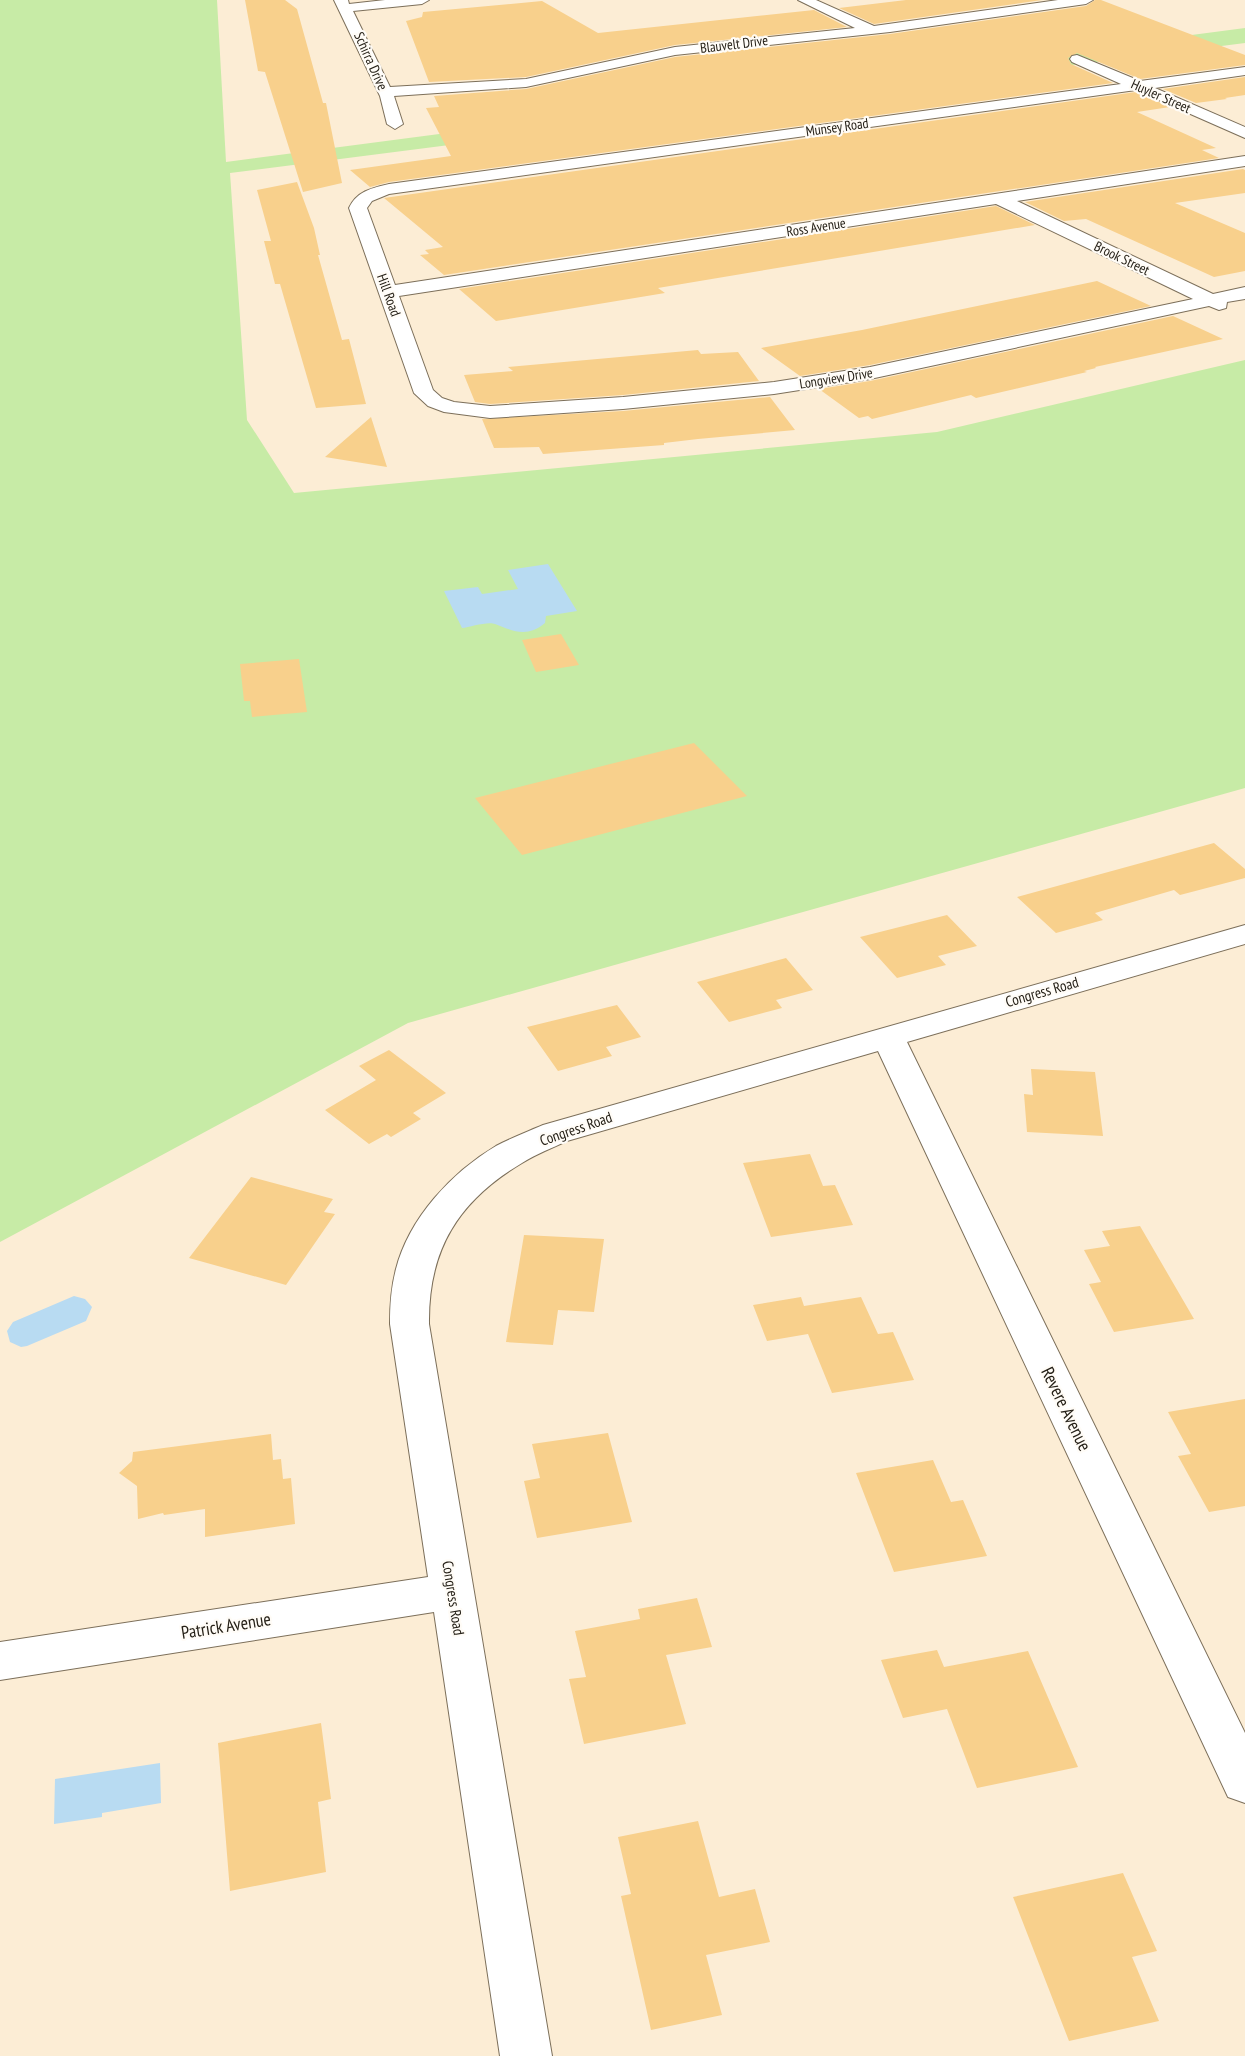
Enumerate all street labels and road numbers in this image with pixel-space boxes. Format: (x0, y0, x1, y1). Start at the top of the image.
street label: Schirra Drive (350, 29, 392, 93)
street label: Blauvelt Drive (699, 31, 769, 57)
street label: Huyler Street (1128, 75, 1194, 117)
street label: Munsey Road (804, 114, 870, 140)
street label: Ross Avenue (785, 213, 847, 241)
street label: Brook Street (1091, 237, 1153, 279)
street label: Hill Road (373, 271, 405, 319)
street label: Longview Drive (798, 363, 874, 393)
street label: Congress Road (1003, 972, 1081, 1011)
street label: Congress Road (537, 1107, 614, 1150)
street label: Revere Avenue (1036, 1363, 1097, 1455)
street label: Congress Road (438, 1559, 469, 1637)
street label: Patrick Avenue (179, 1607, 272, 1644)

